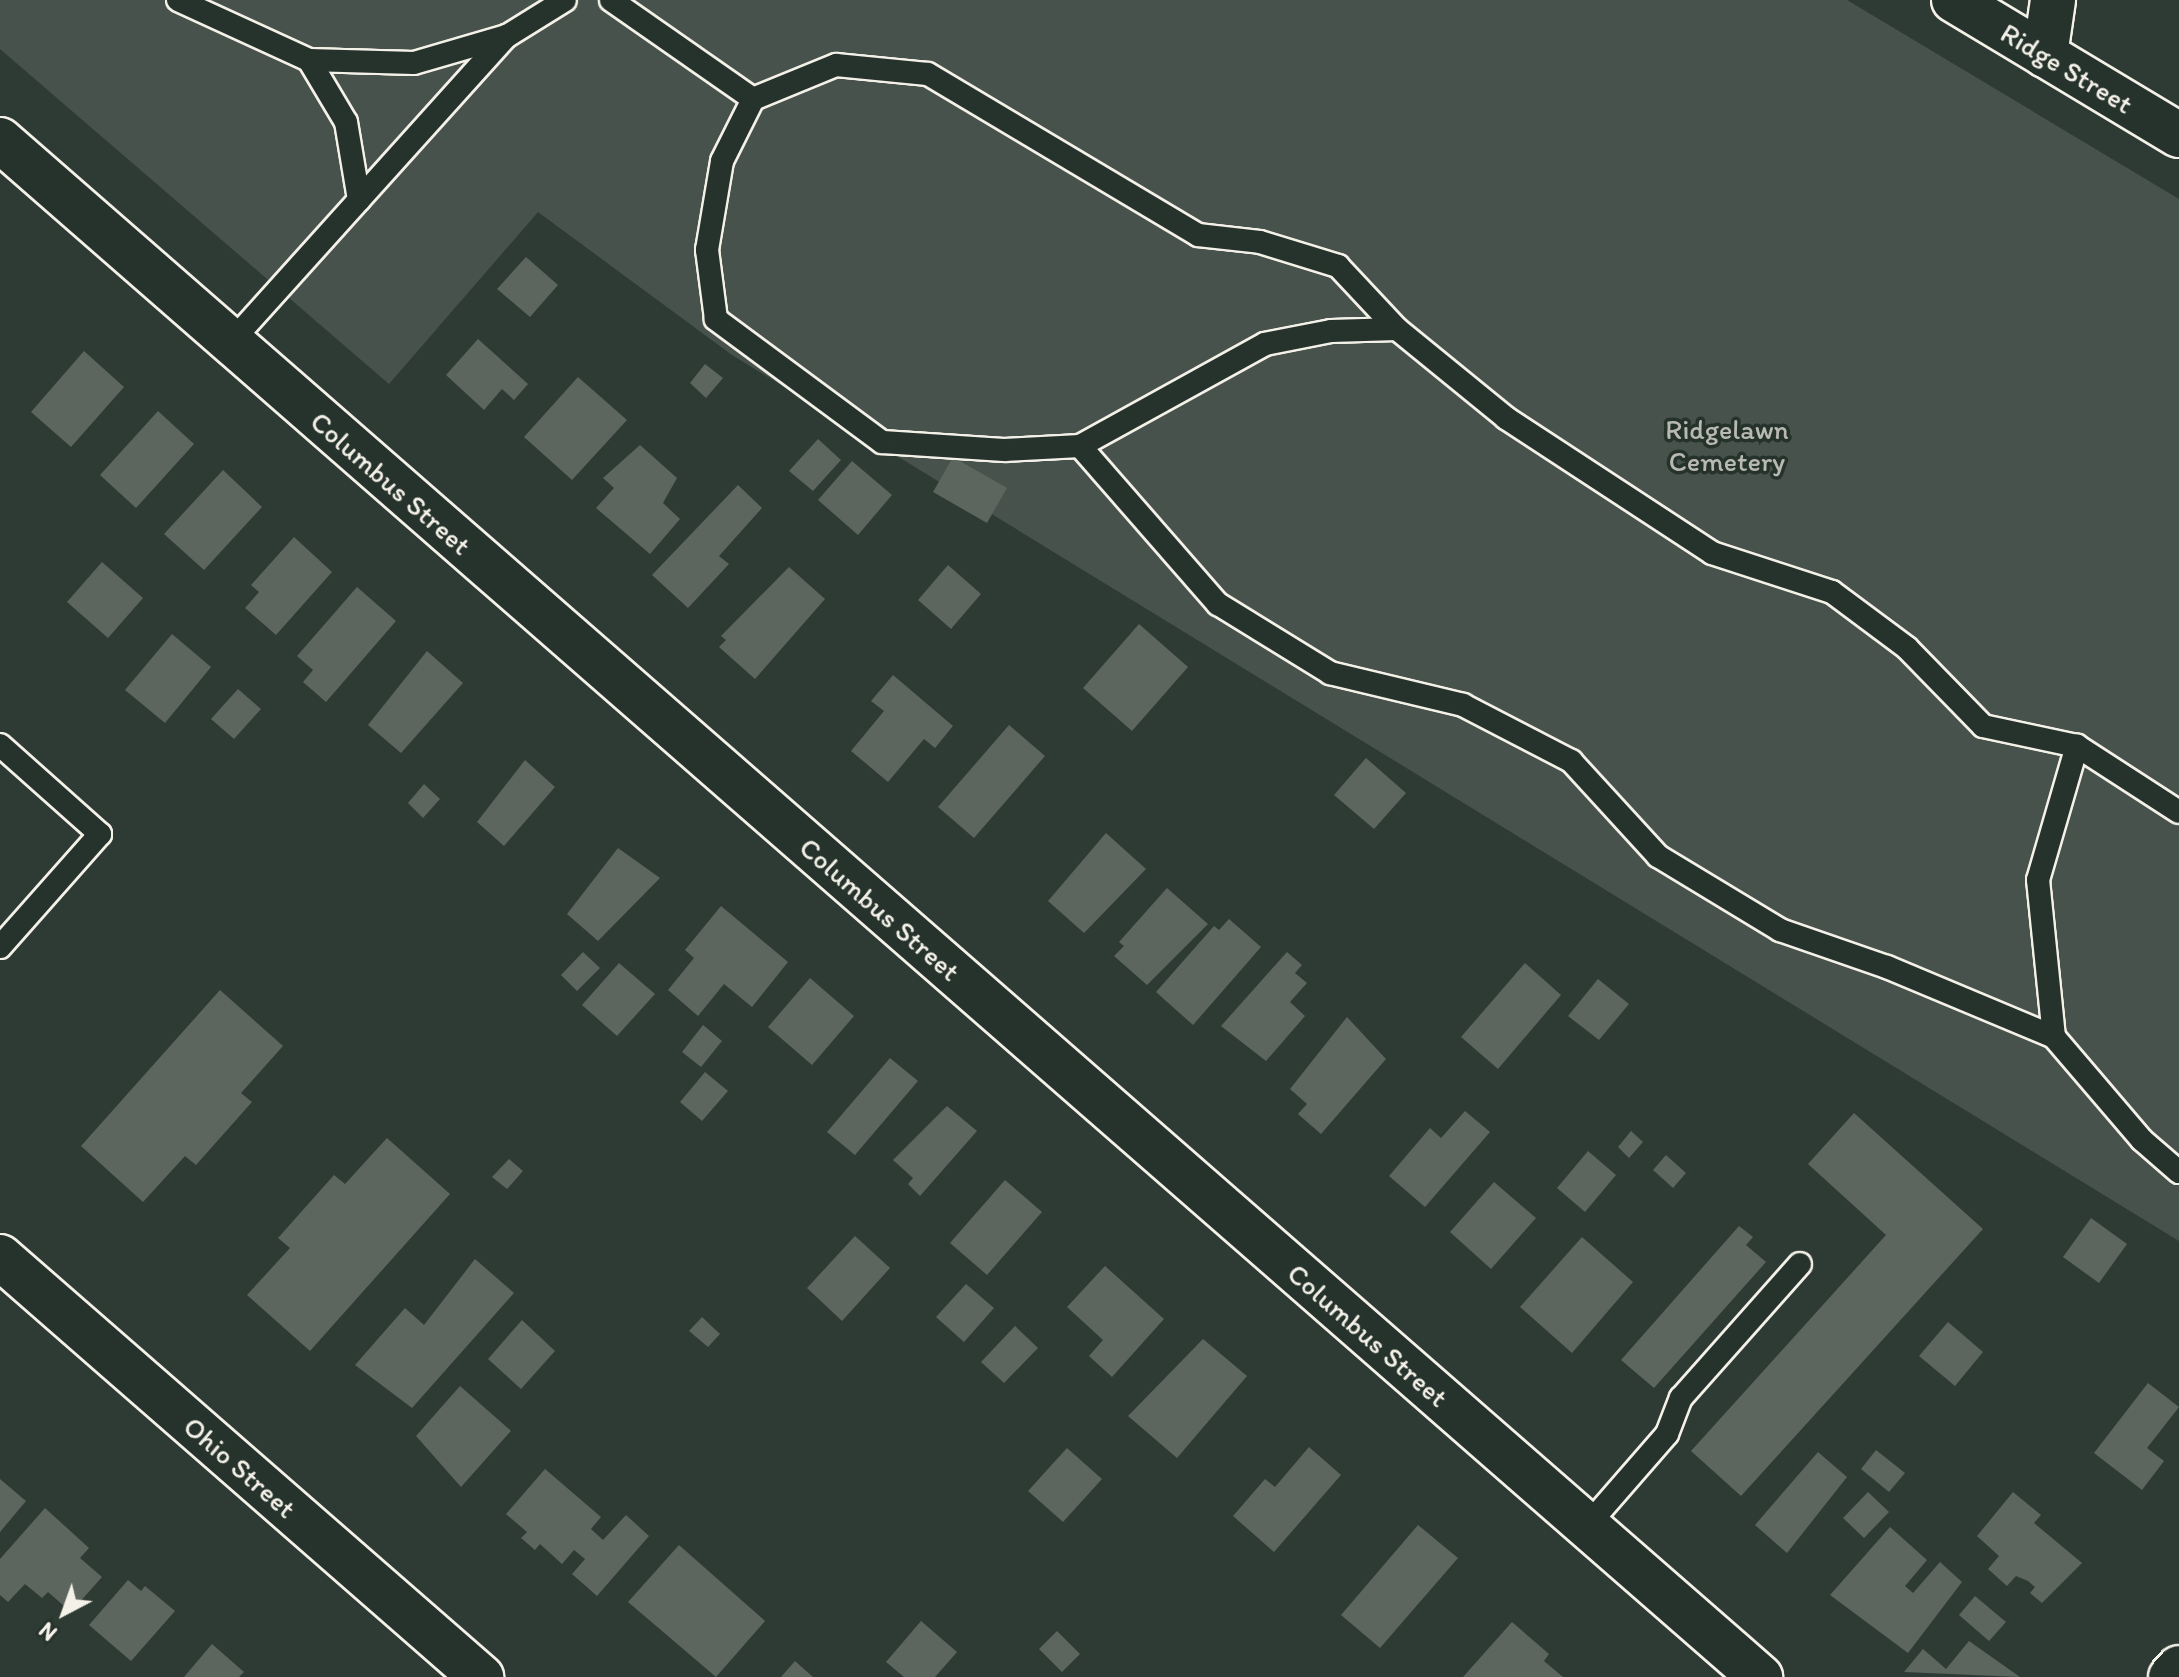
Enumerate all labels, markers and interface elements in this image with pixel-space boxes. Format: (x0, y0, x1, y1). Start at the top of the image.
street label: Ridge Street (1995, 16, 2139, 120)
street label: Columbus Street (304, 404, 478, 562)
park label: Ridgelawn Cemetery (1665, 412, 1789, 478)
street label: Columbus Street (793, 830, 967, 988)
street label: Columbus Street (1281, 1256, 1455, 1414)
street label: Ohio Street (177, 1409, 303, 1525)
north arrow (24, 1573, 104, 1653)
text: N (33, 1616, 62, 1647)

